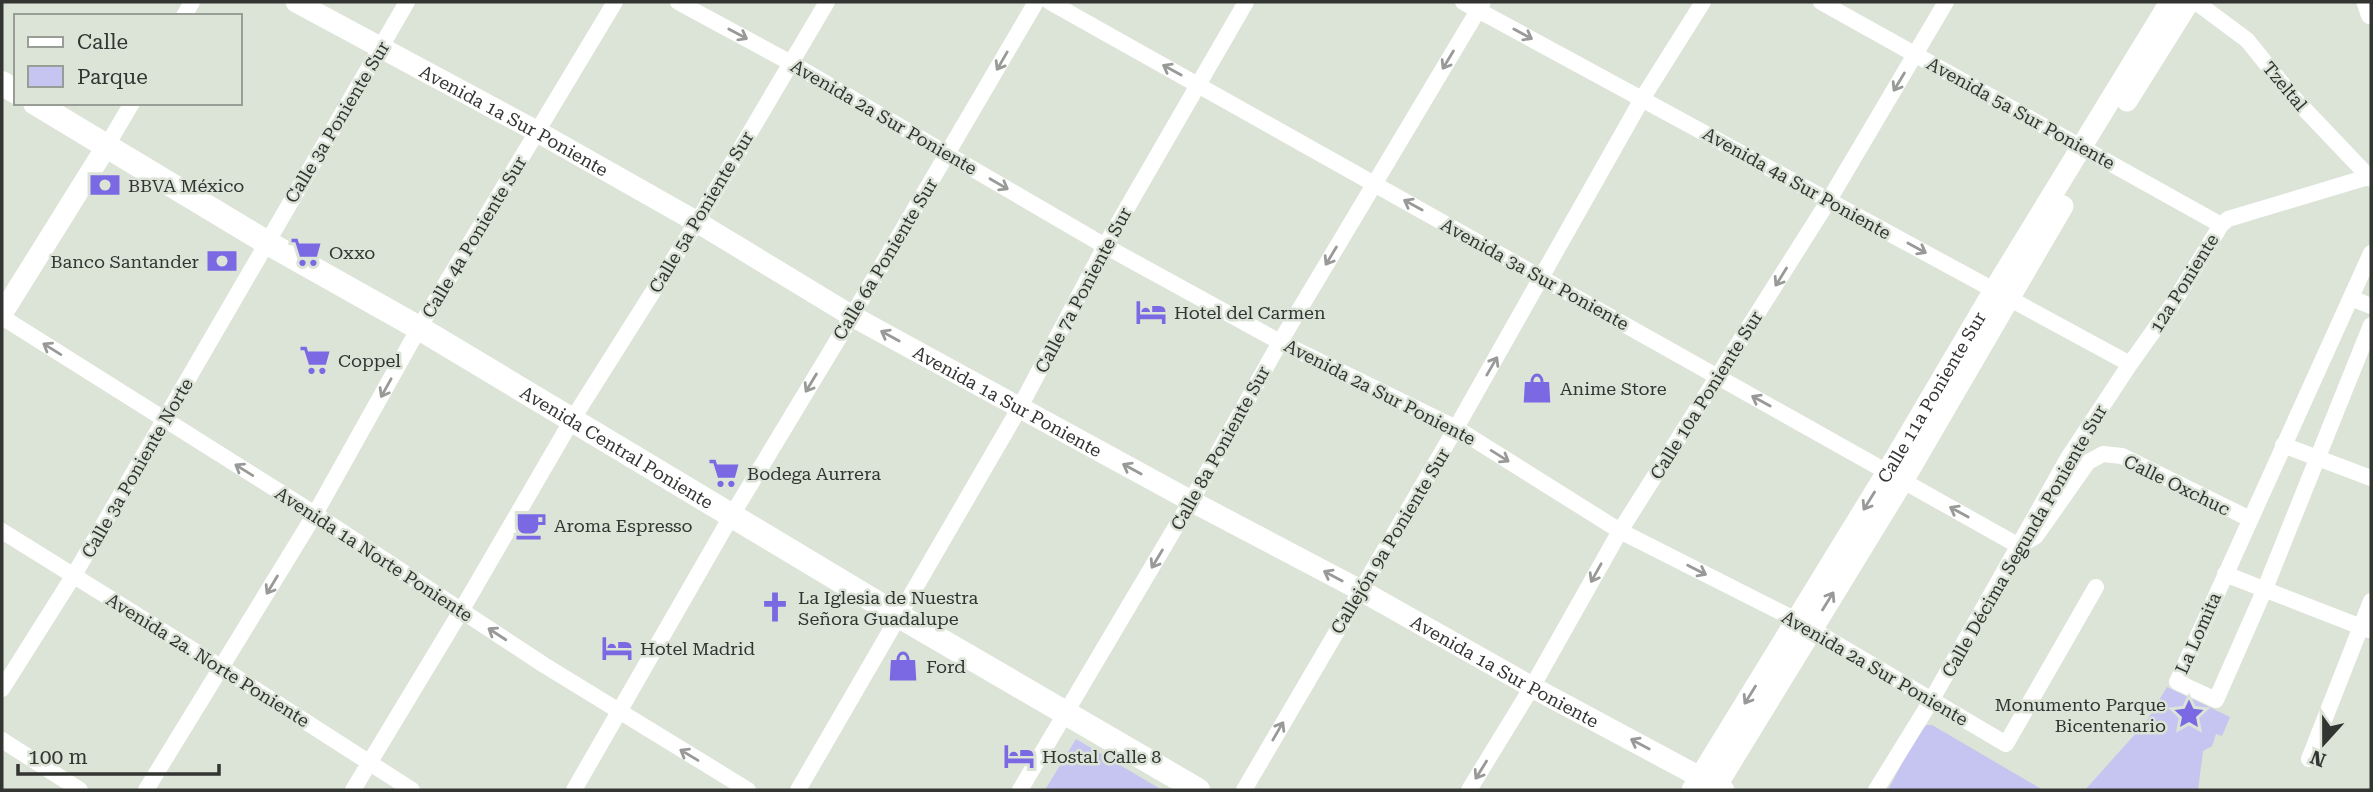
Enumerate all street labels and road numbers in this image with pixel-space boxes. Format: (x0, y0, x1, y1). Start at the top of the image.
street label: Calle 3a Poniente Sur (280, 38, 394, 206)
street label: Avenida 5a Sur Poniente (1923, 53, 2119, 173)
street label: Avenida 2a Sur Poniente (787, 55, 981, 179)
street label: Tzeltal (2258, 57, 2312, 115)
street label: Avenida 1a Sur Poniente (416, 60, 612, 180)
street label: Avenida 4a Sur Poniente (1699, 123, 1895, 243)
street label: Calle 5a Poniente Sur (644, 128, 758, 296)
street label: Calle 4a Poniente Sur (417, 153, 531, 321)
street label: Calle 6a Poniente Sur (828, 175, 942, 343)
street label: Calle 7a Poniente Sur (1030, 204, 1136, 376)
street label: Avenida 3a Sur Poniente (1437, 214, 1633, 334)
street label: 12a Poniente (2145, 230, 2223, 336)
street label: Calle 10a Poniente Sur (1646, 307, 1766, 483)
street label: Calle 11a Poniente Sur (1873, 308, 1989, 486)
street label: Avenida 2a Sur Poniente (1281, 335, 1479, 449)
street label: Avenida 1a Sur Poniente (910, 341, 1106, 461)
street label: Calle 8a Poniente Sur (1166, 362, 1274, 534)
street label: Calle 3a Poniente Norte (77, 374, 197, 562)
street label: Avenida Central Poniente (517, 381, 717, 513)
street label: Calle Décima Segunda Poniente Sur (1937, 401, 2111, 681)
street label: Callejón 9a Poniente Sur (1326, 445, 1454, 637)
street label: Calle Oxchuc (2121, 450, 2233, 520)
street label: Avenida 1a Norte Poniente (271, 482, 477, 626)
street label: Avenida 2a. Norte Poniente (103, 589, 314, 731)
street label: La Lomita (2171, 589, 2225, 677)
street label: Avenida 2a Sur Poniente (1778, 606, 1972, 730)
street label: Avenida 1a Sur Poniente (1407, 610, 1603, 732)

